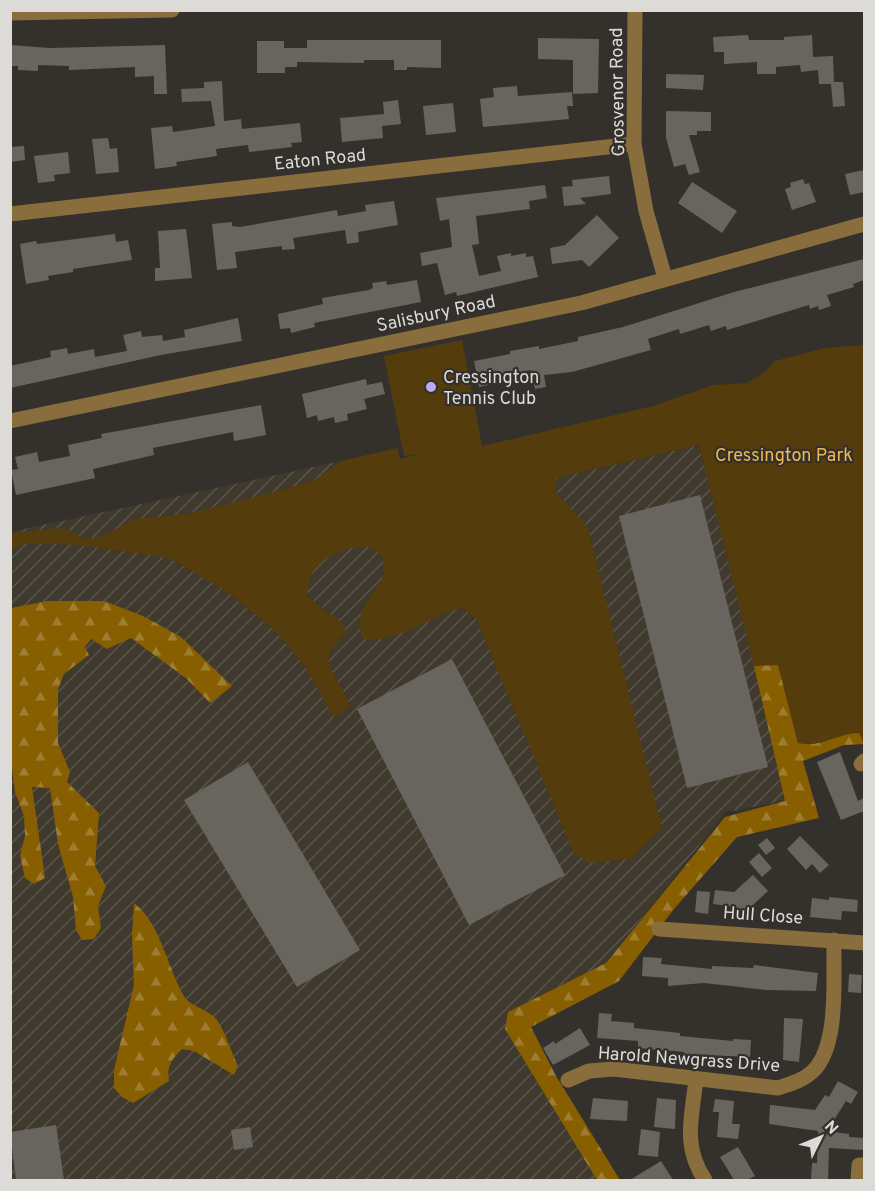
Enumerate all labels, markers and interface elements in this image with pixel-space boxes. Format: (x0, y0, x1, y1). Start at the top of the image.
street label: Grosvenor Road (606, 27, 631, 157)
street label: Eaton Road (273, 144, 367, 177)
street label: Salisbury Road (375, 291, 498, 338)
place label: Cressington Tennis Club (443, 367, 539, 411)
marker: Cressington Tennis Club (424, 380, 438, 394)
park label: Cressington Park (715, 445, 853, 468)
street label: Hull Close (722, 902, 804, 931)
street label: Harold Newgrass Drive (597, 1043, 781, 1078)
north arrow (791, 1107, 851, 1167)
text: N (819, 1117, 842, 1139)

